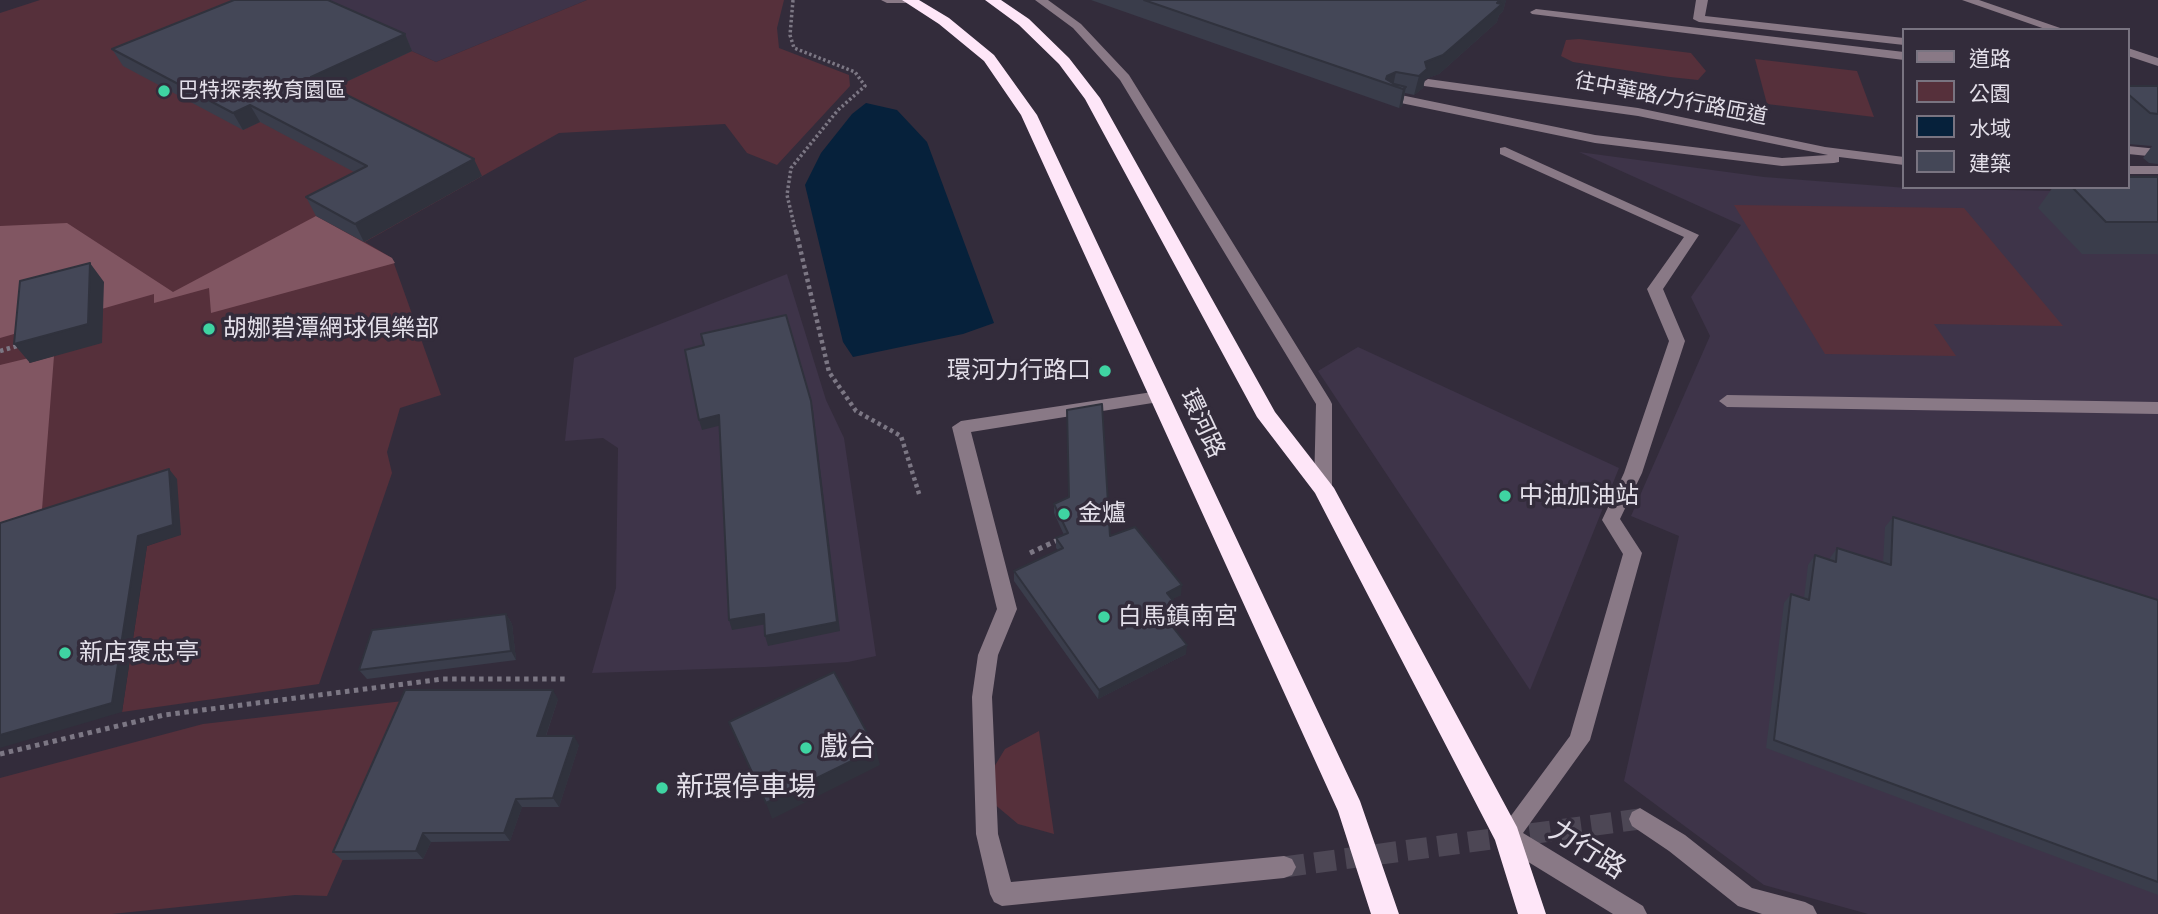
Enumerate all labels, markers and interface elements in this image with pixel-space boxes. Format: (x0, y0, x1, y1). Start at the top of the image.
legend (1902, 28, 2130, 189)
text: 道路 (1969, 46, 2011, 71)
street label: 往中華路/力行路匝道 (1573, 68, 1769, 130)
place label: 巴特探索教育園區 (178, 78, 346, 104)
text: 公園 (1969, 81, 2011, 106)
marker: 巴特探索教育園區 (156, 83, 172, 99)
text: 水域 (1969, 116, 2011, 141)
text: 建築 (1969, 151, 2011, 176)
place label: 胡娜碧潭網球俱樂部 (223, 315, 439, 343)
marker: 胡娜碧潭網球俱樂部 (201, 321, 217, 337)
place label: 環河力行路口 (947, 357, 1091, 385)
marker: 環河力行路口 (1097, 363, 1113, 379)
street label: 環河路 (1174, 385, 1230, 463)
place label: 中油加油站 (1519, 482, 1639, 510)
marker: 中油加油站 (1497, 488, 1513, 504)
place label: 金爐 (1078, 500, 1126, 528)
marker: 金爐 (1056, 506, 1072, 522)
place label: 白馬鎮南宮 (1118, 603, 1238, 631)
marker: 白馬鎮南宮 (1096, 609, 1112, 625)
place label: 新店褒忠亭 (79, 639, 199, 667)
marker: 新店褒忠亭 (57, 645, 73, 661)
place label: 戲台 (820, 731, 876, 765)
marker: 戲台 (798, 740, 814, 756)
place label: 新環停車場 (676, 771, 816, 805)
marker: 新環停車場 (654, 780, 670, 796)
street label: 力行路 (1542, 813, 1632, 887)

